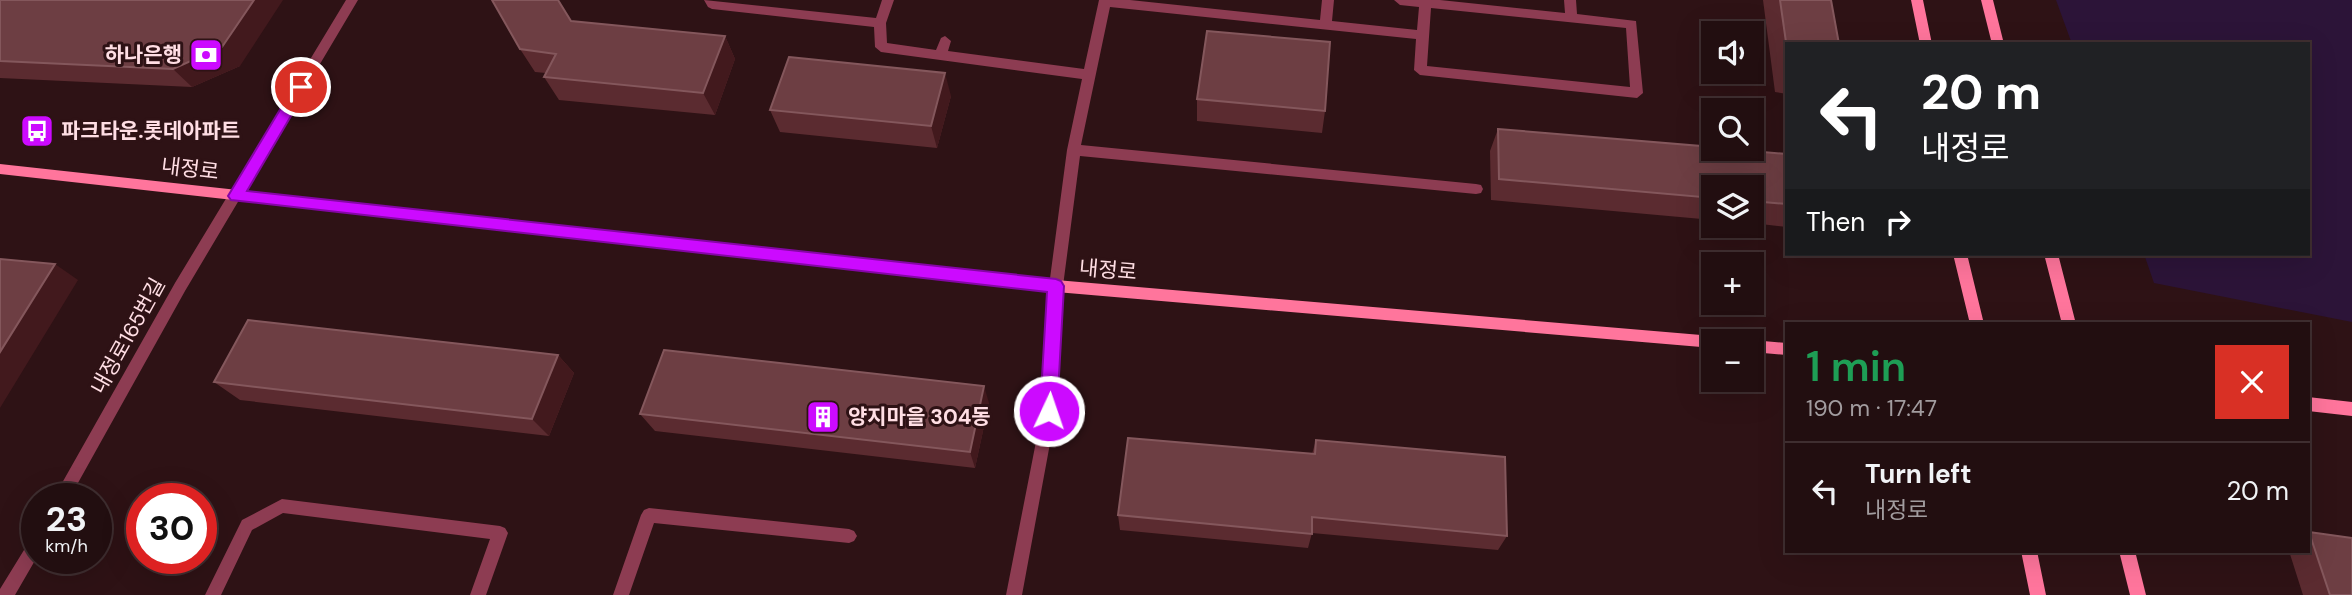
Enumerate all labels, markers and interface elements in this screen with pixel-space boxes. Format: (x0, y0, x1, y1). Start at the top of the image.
map controls (1701, 21, 1764, 392)
button: sound (1701, 21, 1764, 84)
bank icon: 하나은행 (187, 36, 225, 74)
place label: 하나은행 (105, 41, 182, 69)
pin (271, 57, 331, 117)
text: 20 m (1921, 60, 2041, 124)
icon: arrive (282, 68, 320, 106)
icon: left (1806, 70, 1897, 161)
button: search (1701, 98, 1764, 161)
bus stop icon: 파크타운.롯데아파트 (18, 112, 56, 150)
place label: 파크타운.롯데아파트 (61, 117, 240, 145)
text: 내정로 (1921, 127, 2009, 169)
street label: 내정로 (160, 152, 220, 186)
button: layers (1701, 175, 1764, 238)
icon: right (1879, 203, 1917, 241)
text: Then (1806, 205, 1865, 239)
button: + (1701, 252, 1764, 315)
street label: 내정로 (1078, 254, 1138, 286)
street label: 내정로165번길 (85, 273, 171, 399)
button: − (1701, 329, 1764, 392)
text: 1 min (1806, 339, 1906, 394)
button: close (2215, 345, 2289, 419)
position arrow (1012, 374, 1086, 448)
text: 190 m · 17:47 (1806, 393, 1937, 423)
building icon: 양지마을 304동 (804, 398, 842, 436)
place label: 양지마을 304동 (848, 403, 991, 431)
text: Turn left (1865, 457, 1972, 491)
icon: left (1806, 472, 1844, 510)
text: 20 m (2226, 474, 2289, 508)
speed limit sign: 30 (126, 483, 217, 574)
text: 내정로 (1865, 495, 1928, 525)
text: 23 (46, 496, 87, 542)
text: km/h (45, 534, 88, 558)

